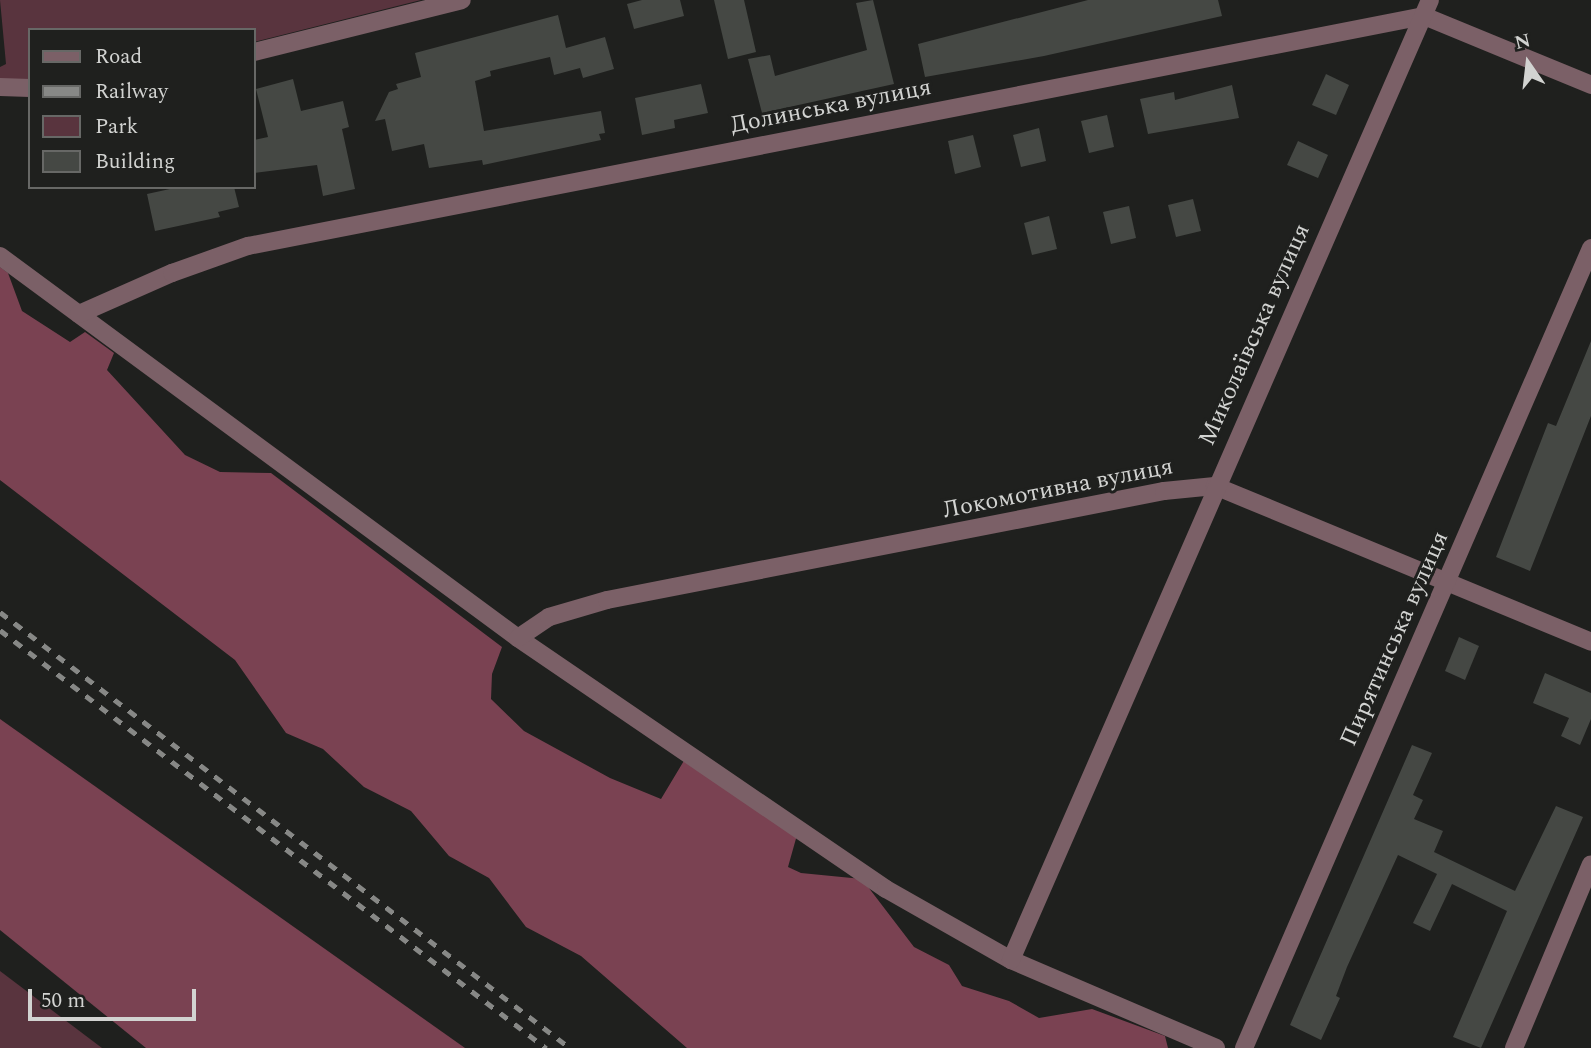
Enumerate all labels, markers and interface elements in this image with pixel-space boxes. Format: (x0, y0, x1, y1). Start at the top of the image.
text: N (1512, 26, 1534, 58)
legend (28, 28, 256, 189)
north arrow (1493, 28, 1563, 98)
text: Road (95, 41, 142, 73)
street label: Долинська вулиця (728, 73, 934, 141)
text: Railway (95, 76, 168, 108)
text: Park (95, 111, 138, 143)
text: Building (95, 146, 175, 178)
street label: Миколаївська вулиця (1193, 220, 1317, 450)
street label: Локомотивна вулиця (940, 453, 1176, 525)
street label: Пирятинська вулиця (1335, 527, 1455, 751)
scale bar (32, 974, 200, 1018)
text: 50 m (41, 985, 85, 1017)

